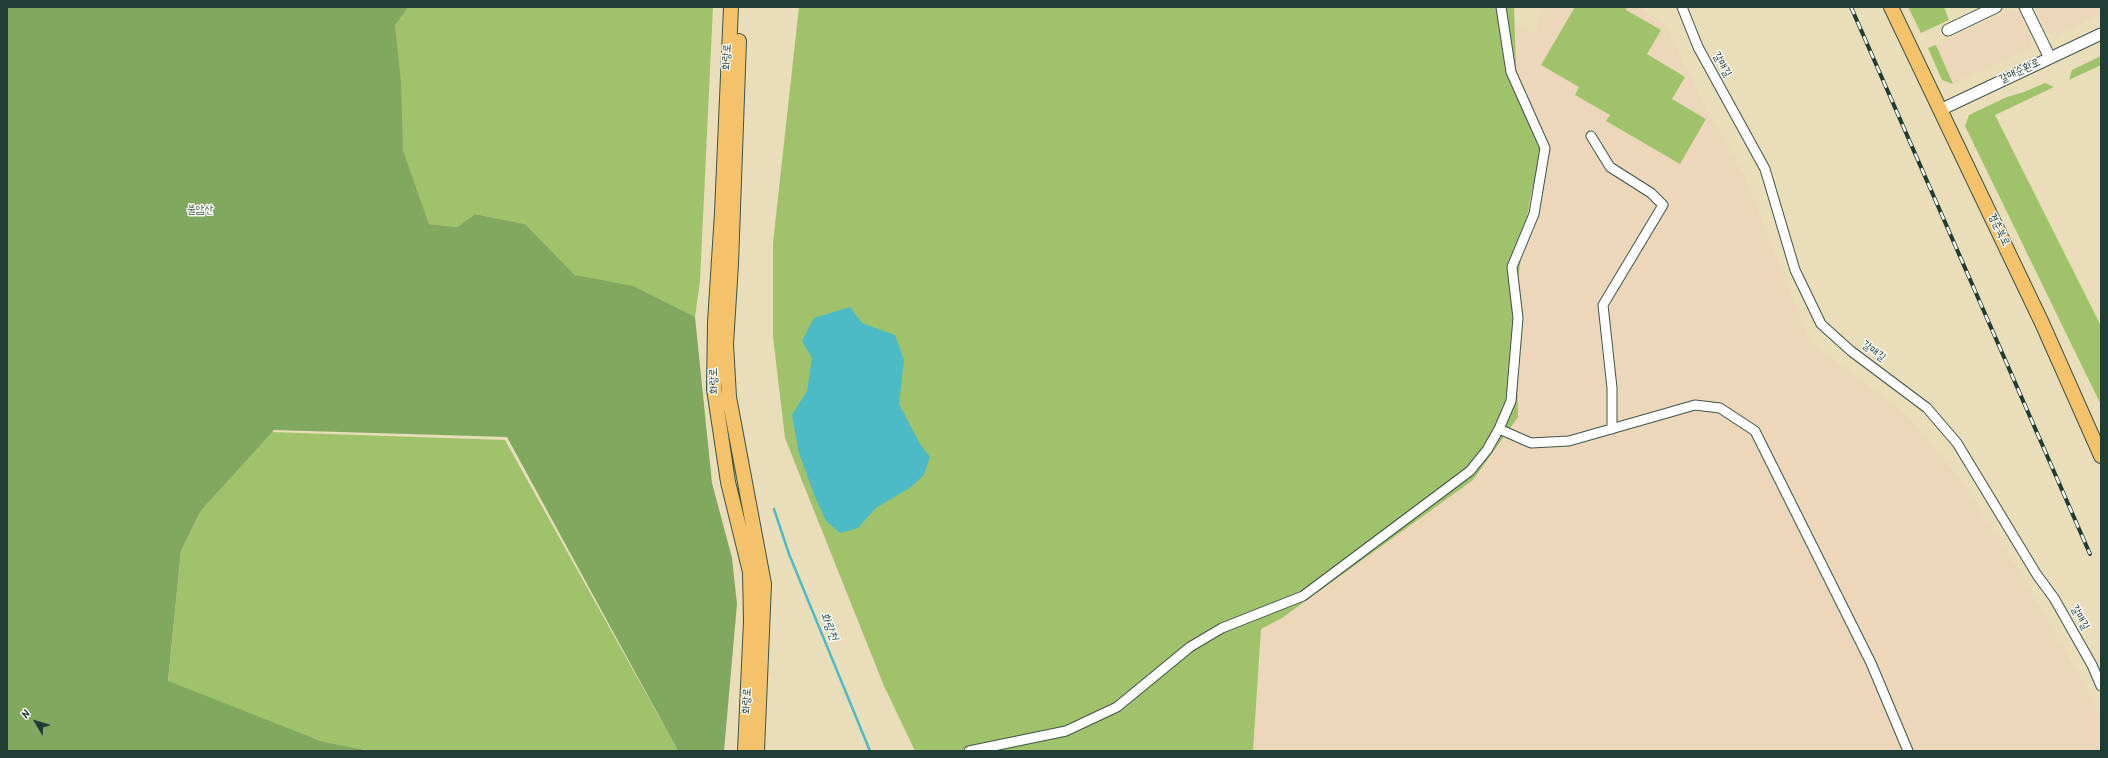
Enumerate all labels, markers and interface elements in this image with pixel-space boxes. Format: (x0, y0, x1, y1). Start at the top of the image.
street label: 화랑로 (721, 43, 735, 71)
street label: 갈매길 (1709, 50, 1733, 80)
street label: 갈매순환로 (1997, 57, 2043, 87)
park label: 불암산 (187, 204, 213, 218)
street label: 경춘북로 (1984, 211, 2012, 249)
street label: 갈매길 (1858, 339, 1888, 365)
street label: 화랑로 (708, 368, 722, 394)
street label: 갈매길 (2067, 603, 2091, 633)
water label: 화랑천 (816, 611, 840, 643)
street label: 화랑로 (741, 687, 755, 715)
north arrow (16, 702, 56, 742)
text: N (17, 706, 36, 723)

